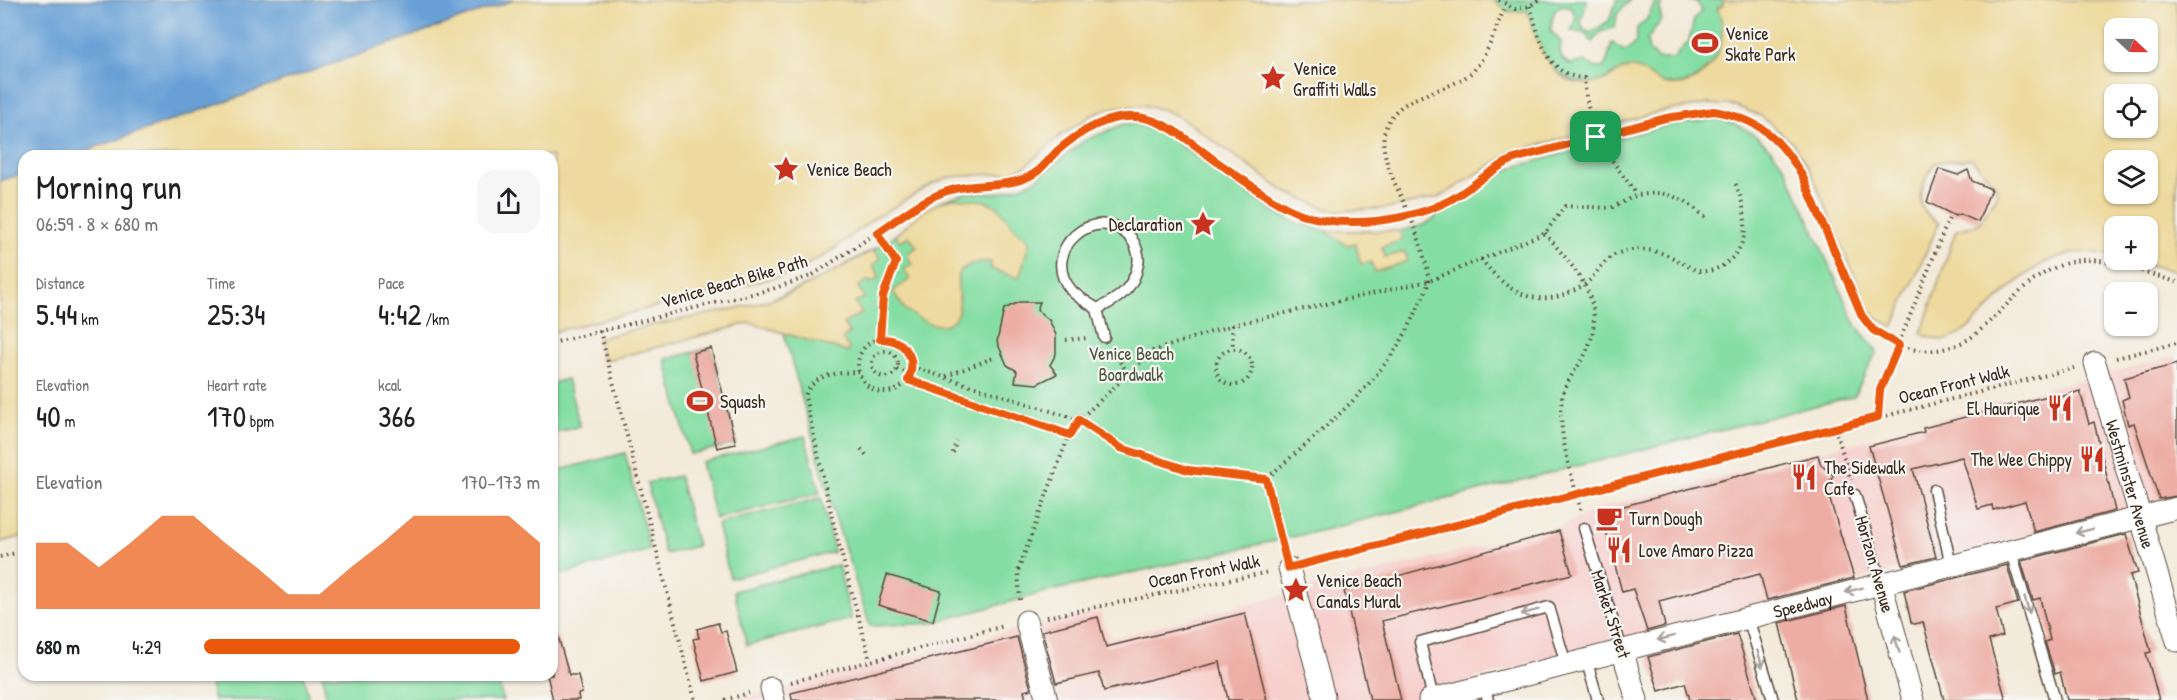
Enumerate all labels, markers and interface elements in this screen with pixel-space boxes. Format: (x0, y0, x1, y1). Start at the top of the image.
north arrow (2104, 18, 2158, 72)
map controls (2104, 18, 2158, 336)
place label: Venice Skate Park (1725, 21, 1796, 67)
sports icon: Venice Skate Park (1690, 28, 1720, 58)
place label: Venice Graffiti Walls (1293, 56, 1376, 102)
place icon: Venice Graffiti Walls (1258, 63, 1288, 93)
button: locate (2104, 84, 2158, 138)
pin (1570, 111, 1621, 162)
icon: arrive (1579, 120, 1612, 153)
button: layers (2104, 150, 2158, 204)
place icon: Venice Beach (771, 154, 801, 184)
place label: Venice Beach (806, 157, 892, 182)
text: Morning run (36, 165, 182, 209)
button: share (477, 170, 540, 233)
place icon: Declaration (1188, 209, 1218, 239)
text: 06:59 · 8 × 680 m (36, 210, 158, 237)
place label: Declaration (1109, 212, 1183, 237)
button: + (2104, 216, 2158, 270)
street label: Venice Beach Bike Path (658, 248, 811, 314)
text: Distance (36, 272, 85, 294)
text: Time (207, 272, 235, 294)
text: Pace (378, 272, 405, 294)
button: − (2104, 282, 2158, 336)
text: 5.44 (36, 294, 78, 334)
text: 25:34 (207, 294, 265, 334)
text: 4:42 (378, 294, 422, 334)
text: km (78, 308, 99, 330)
text: /km (422, 308, 449, 330)
park label: Venice Beach Boardwalk (1088, 341, 1174, 387)
street label: Ocean Front Walk (1896, 358, 2012, 410)
text: Elevation (36, 374, 89, 396)
text: Heart rate (207, 374, 267, 396)
text: kcal (378, 374, 401, 396)
sports icon: Squash (685, 386, 715, 416)
place label: Squash (720, 389, 766, 414)
restaurant icon: El Haurique (2045, 393, 2075, 423)
text: 40 (36, 396, 61, 436)
text: 170 (207, 396, 246, 436)
text: 366 (378, 396, 415, 436)
place label: El Haurique (1967, 396, 2040, 421)
text: m (61, 410, 75, 432)
text: bpm (246, 410, 274, 432)
street label: Westminster Avenue (2100, 417, 2161, 551)
restaurant icon: The Wee Chippy (2077, 444, 2107, 474)
place label: The Wee Chippy (1971, 447, 2072, 472)
place label: The Sidewalk Cafe (1824, 455, 1906, 501)
restaurant icon: The Sidewalk Cafe (1789, 462, 1819, 492)
text: Elevation (36, 468, 102, 495)
text: 170–173 m (461, 468, 540, 495)
cafe icon: Turn Dough (1594, 503, 1624, 533)
place label: Turn Dough (1629, 506, 1703, 531)
street label: Horizon Avenue (1849, 513, 1901, 615)
one-way arrow (2075, 525, 2094, 537)
restaurant icon: Love Amaro Pizza (1604, 535, 1634, 565)
place label: Love Amaro Pizza (1639, 538, 1753, 563)
street label: Ocean Front Walk (1146, 548, 1263, 594)
street label: Market Street (1585, 567, 1637, 662)
place label: Venice Beach Canals Mural (1316, 568, 1402, 614)
place icon: Venice Beach Canals Mural (1281, 575, 1311, 605)
street label: Speedway (1771, 584, 1836, 624)
one-way arrow (1845, 584, 1864, 596)
one-way arrow (2022, 596, 2033, 615)
one-way arrow (1521, 607, 1540, 619)
text: 680 m (36, 633, 80, 660)
text: 4:29 (132, 633, 161, 660)
one-way arrow (1656, 633, 1675, 645)
one-way arrow (1891, 635, 1902, 654)
one-way arrow (1755, 649, 1766, 668)

